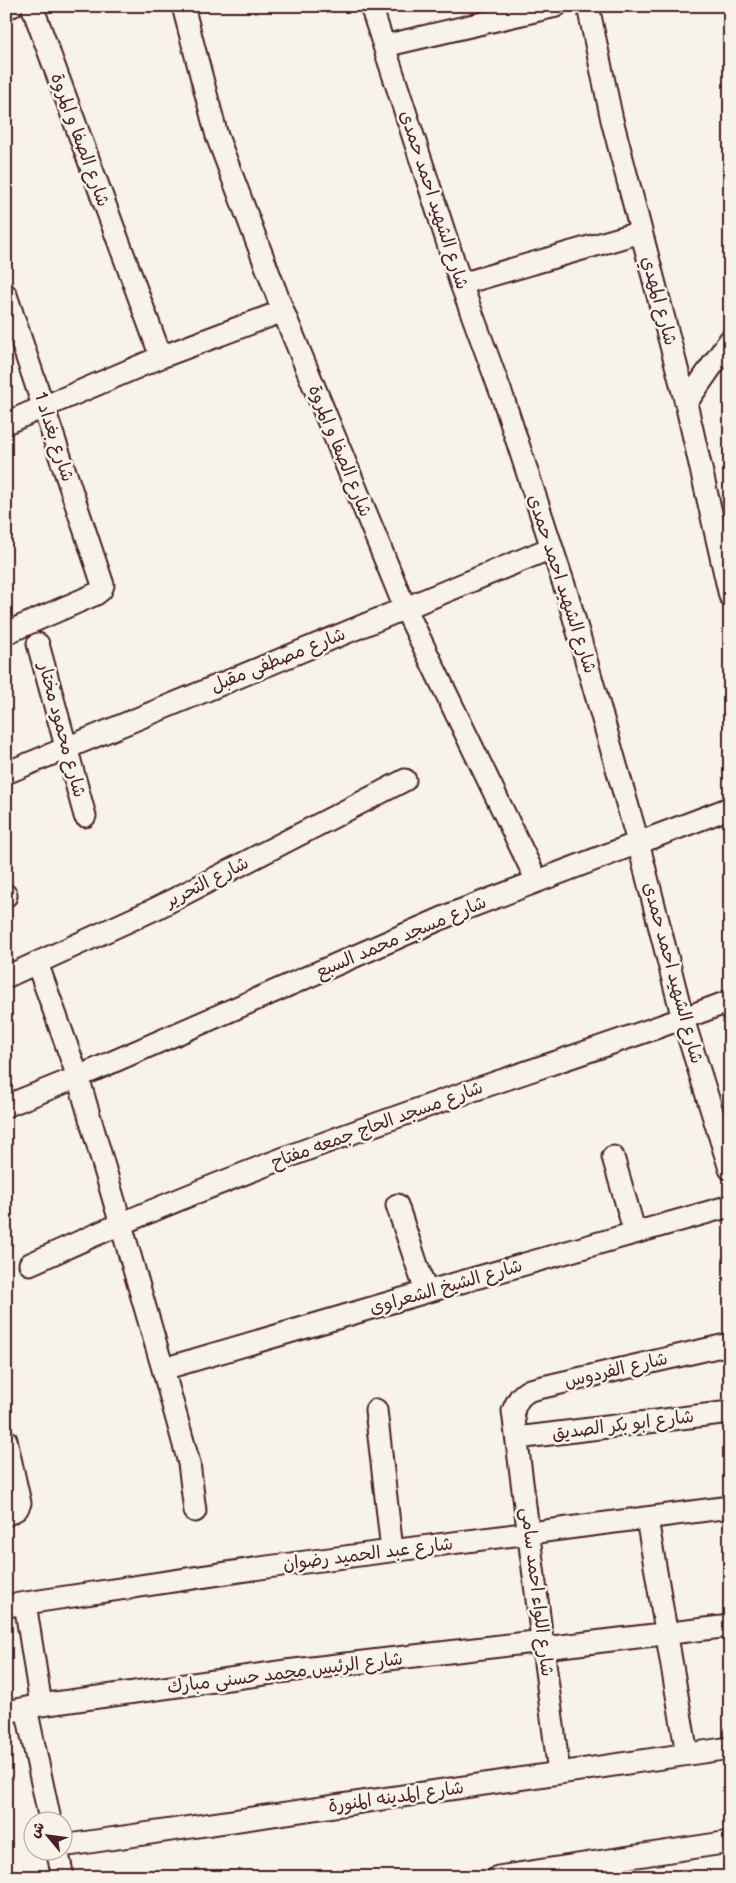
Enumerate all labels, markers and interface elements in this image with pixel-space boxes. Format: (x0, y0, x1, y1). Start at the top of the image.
street label: شارع الصفا و المروة (45, 70, 114, 210)
street label: شارع الشهيد احمد حمدى (394, 108, 473, 292)
street label: شارع المهدي (635, 254, 681, 348)
street label: شارع الصفا و المروة (303, 382, 376, 520)
street label: شارع بغداد 1 (29, 390, 78, 485)
street label: شارع الشهيد احمد حمدى (522, 492, 601, 676)
street label: شارع مصطفى مقبل (207, 623, 349, 698)
street label: شارع محمود مختار (32, 658, 90, 800)
street label: شارع التحرير (160, 852, 253, 914)
street label: شارع الشهيد احمد حمدى (638, 880, 707, 1066)
street label: شارع مسجد محمد السبع (312, 891, 490, 984)
street label: شارع مسجد الحاج جمعه مفتاح (268, 1077, 486, 1174)
street label: شارع الشيخ الشعراوى (367, 1255, 525, 1320)
street label: شارع الفردوس (562, 1348, 670, 1393)
street label: شارع ابو بكر الصديق (551, 1406, 695, 1445)
street label: شارع اللواء احمد سامى (515, 1506, 558, 1678)
street label: شارع عبد الحميد رضوان (282, 1533, 454, 1576)
street label: شارع الرئيس محمد حسنى مبارك (166, 1648, 404, 1699)
street label: شارع المدينه المنورة (327, 1777, 465, 1818)
north arrow (22, 1810, 72, 1860)
text: ش (26, 1819, 48, 1841)

